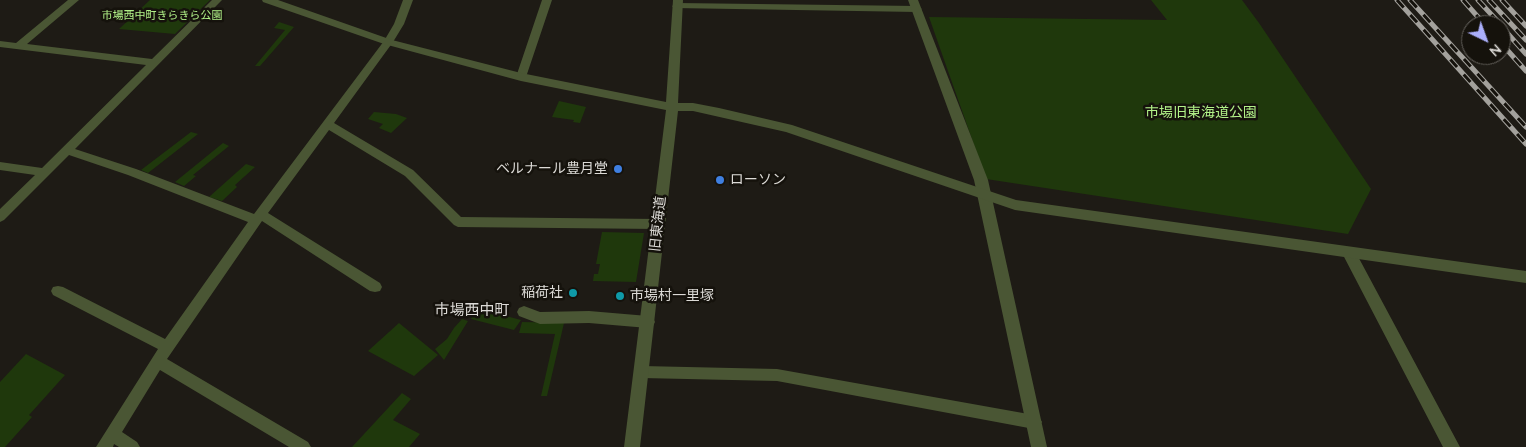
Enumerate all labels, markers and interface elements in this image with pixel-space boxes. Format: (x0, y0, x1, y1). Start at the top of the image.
park label: 市場西中町きらきら公園 (102, 9, 222, 23)
north arrow (1461, 15, 1511, 65)
text: N (1486, 40, 1505, 61)
park label: 市場旧東海道公園 (1145, 105, 1257, 121)
place label: ベルナール豊月堂 (496, 161, 608, 177)
marker: ベルナール豊月堂 (612, 163, 624, 175)
place label: ローソン (730, 172, 786, 188)
marker: ローソン (714, 174, 726, 186)
street label: 旧東海道 (647, 195, 669, 253)
place label: 稲荷社 (521, 285, 563, 301)
marker: 稲荷社 (567, 287, 579, 299)
place label: 市場村一里塚 (630, 288, 714, 304)
marker: 市場村一里塚 (614, 290, 626, 302)
district label: 市場西中町 (435, 301, 509, 319)

